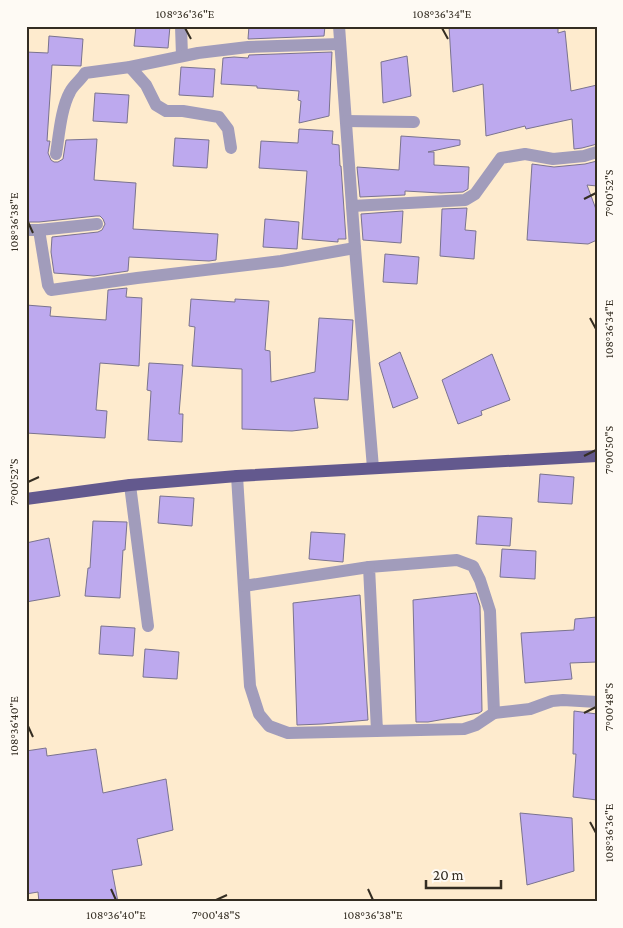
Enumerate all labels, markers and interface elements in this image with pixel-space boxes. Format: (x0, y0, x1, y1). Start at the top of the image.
text: 108°36'36"E (156, 7, 215, 21)
text: 108°36'34"E (413, 7, 472, 21)
text: 7°00'52"S (602, 169, 616, 216)
text: 108°36'38"E (7, 192, 21, 252)
text: 108°36'34"E (602, 299, 616, 358)
text: 7°00'50"S (602, 426, 616, 474)
text: 7°00'52"S (7, 458, 21, 505)
text: 7°00'48"S (602, 683, 616, 731)
text: 108°36'40"E (7, 696, 21, 756)
text: 108°36'36"E (602, 803, 616, 862)
scale bar (426, 858, 500, 890)
text: 20 m (433, 867, 464, 883)
text: 108°36'40"E (86, 908, 146, 922)
text: 7°00'48"S (192, 908, 240, 922)
text: 108°36'38"E (343, 908, 403, 922)

